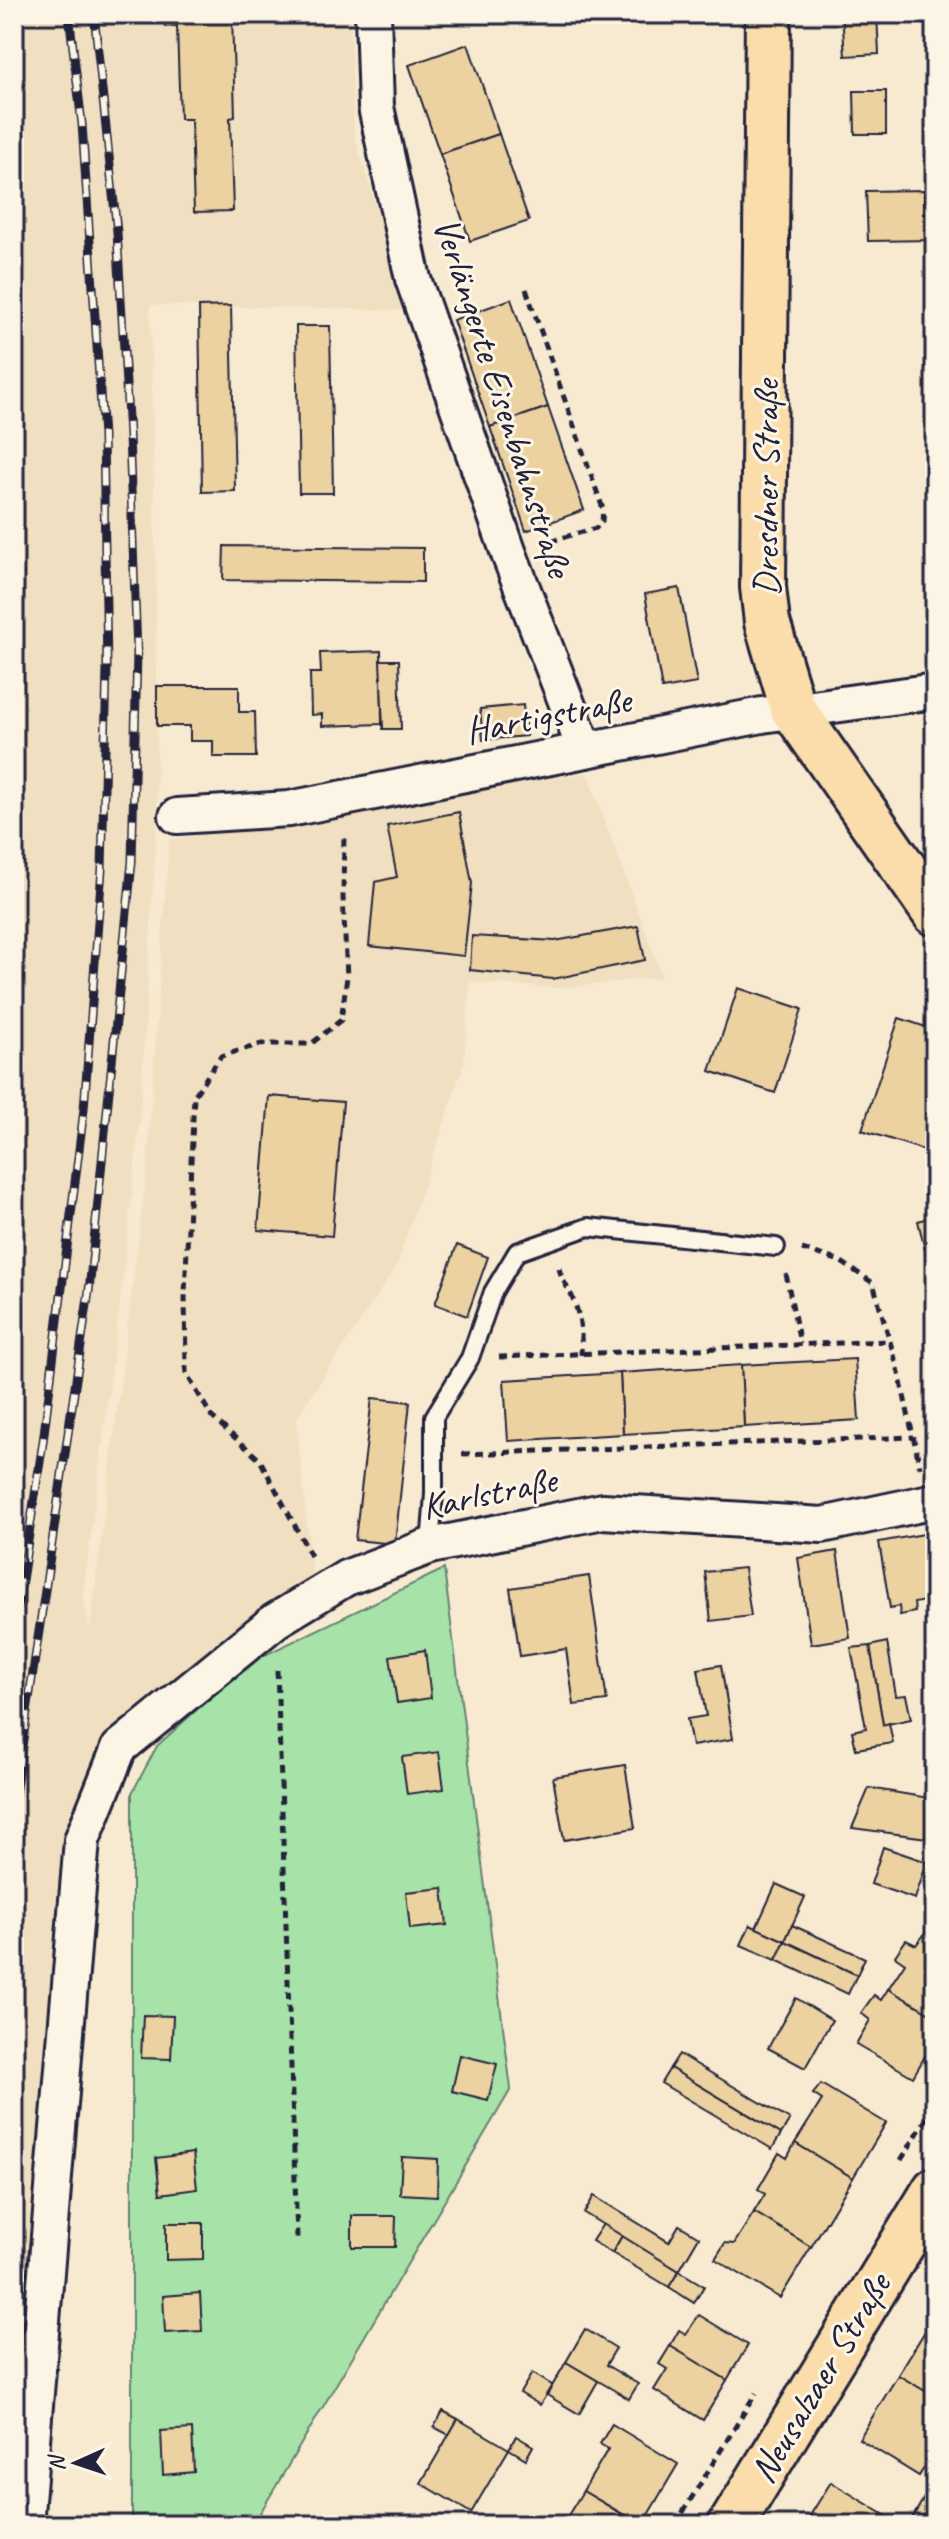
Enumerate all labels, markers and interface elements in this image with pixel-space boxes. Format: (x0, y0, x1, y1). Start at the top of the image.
street label: Verlängerte Eisenbahnstraße (423, 211, 584, 585)
street label: Dresdner Straße (742, 377, 789, 596)
street label: Hartigstraße (461, 675, 637, 754)
street label: Karlstraße (418, 1455, 563, 1530)
street label: Neusalzaer Straße (739, 2262, 902, 2491)
north arrow (36, 2423, 116, 2503)
text: N (43, 2453, 71, 2472)

